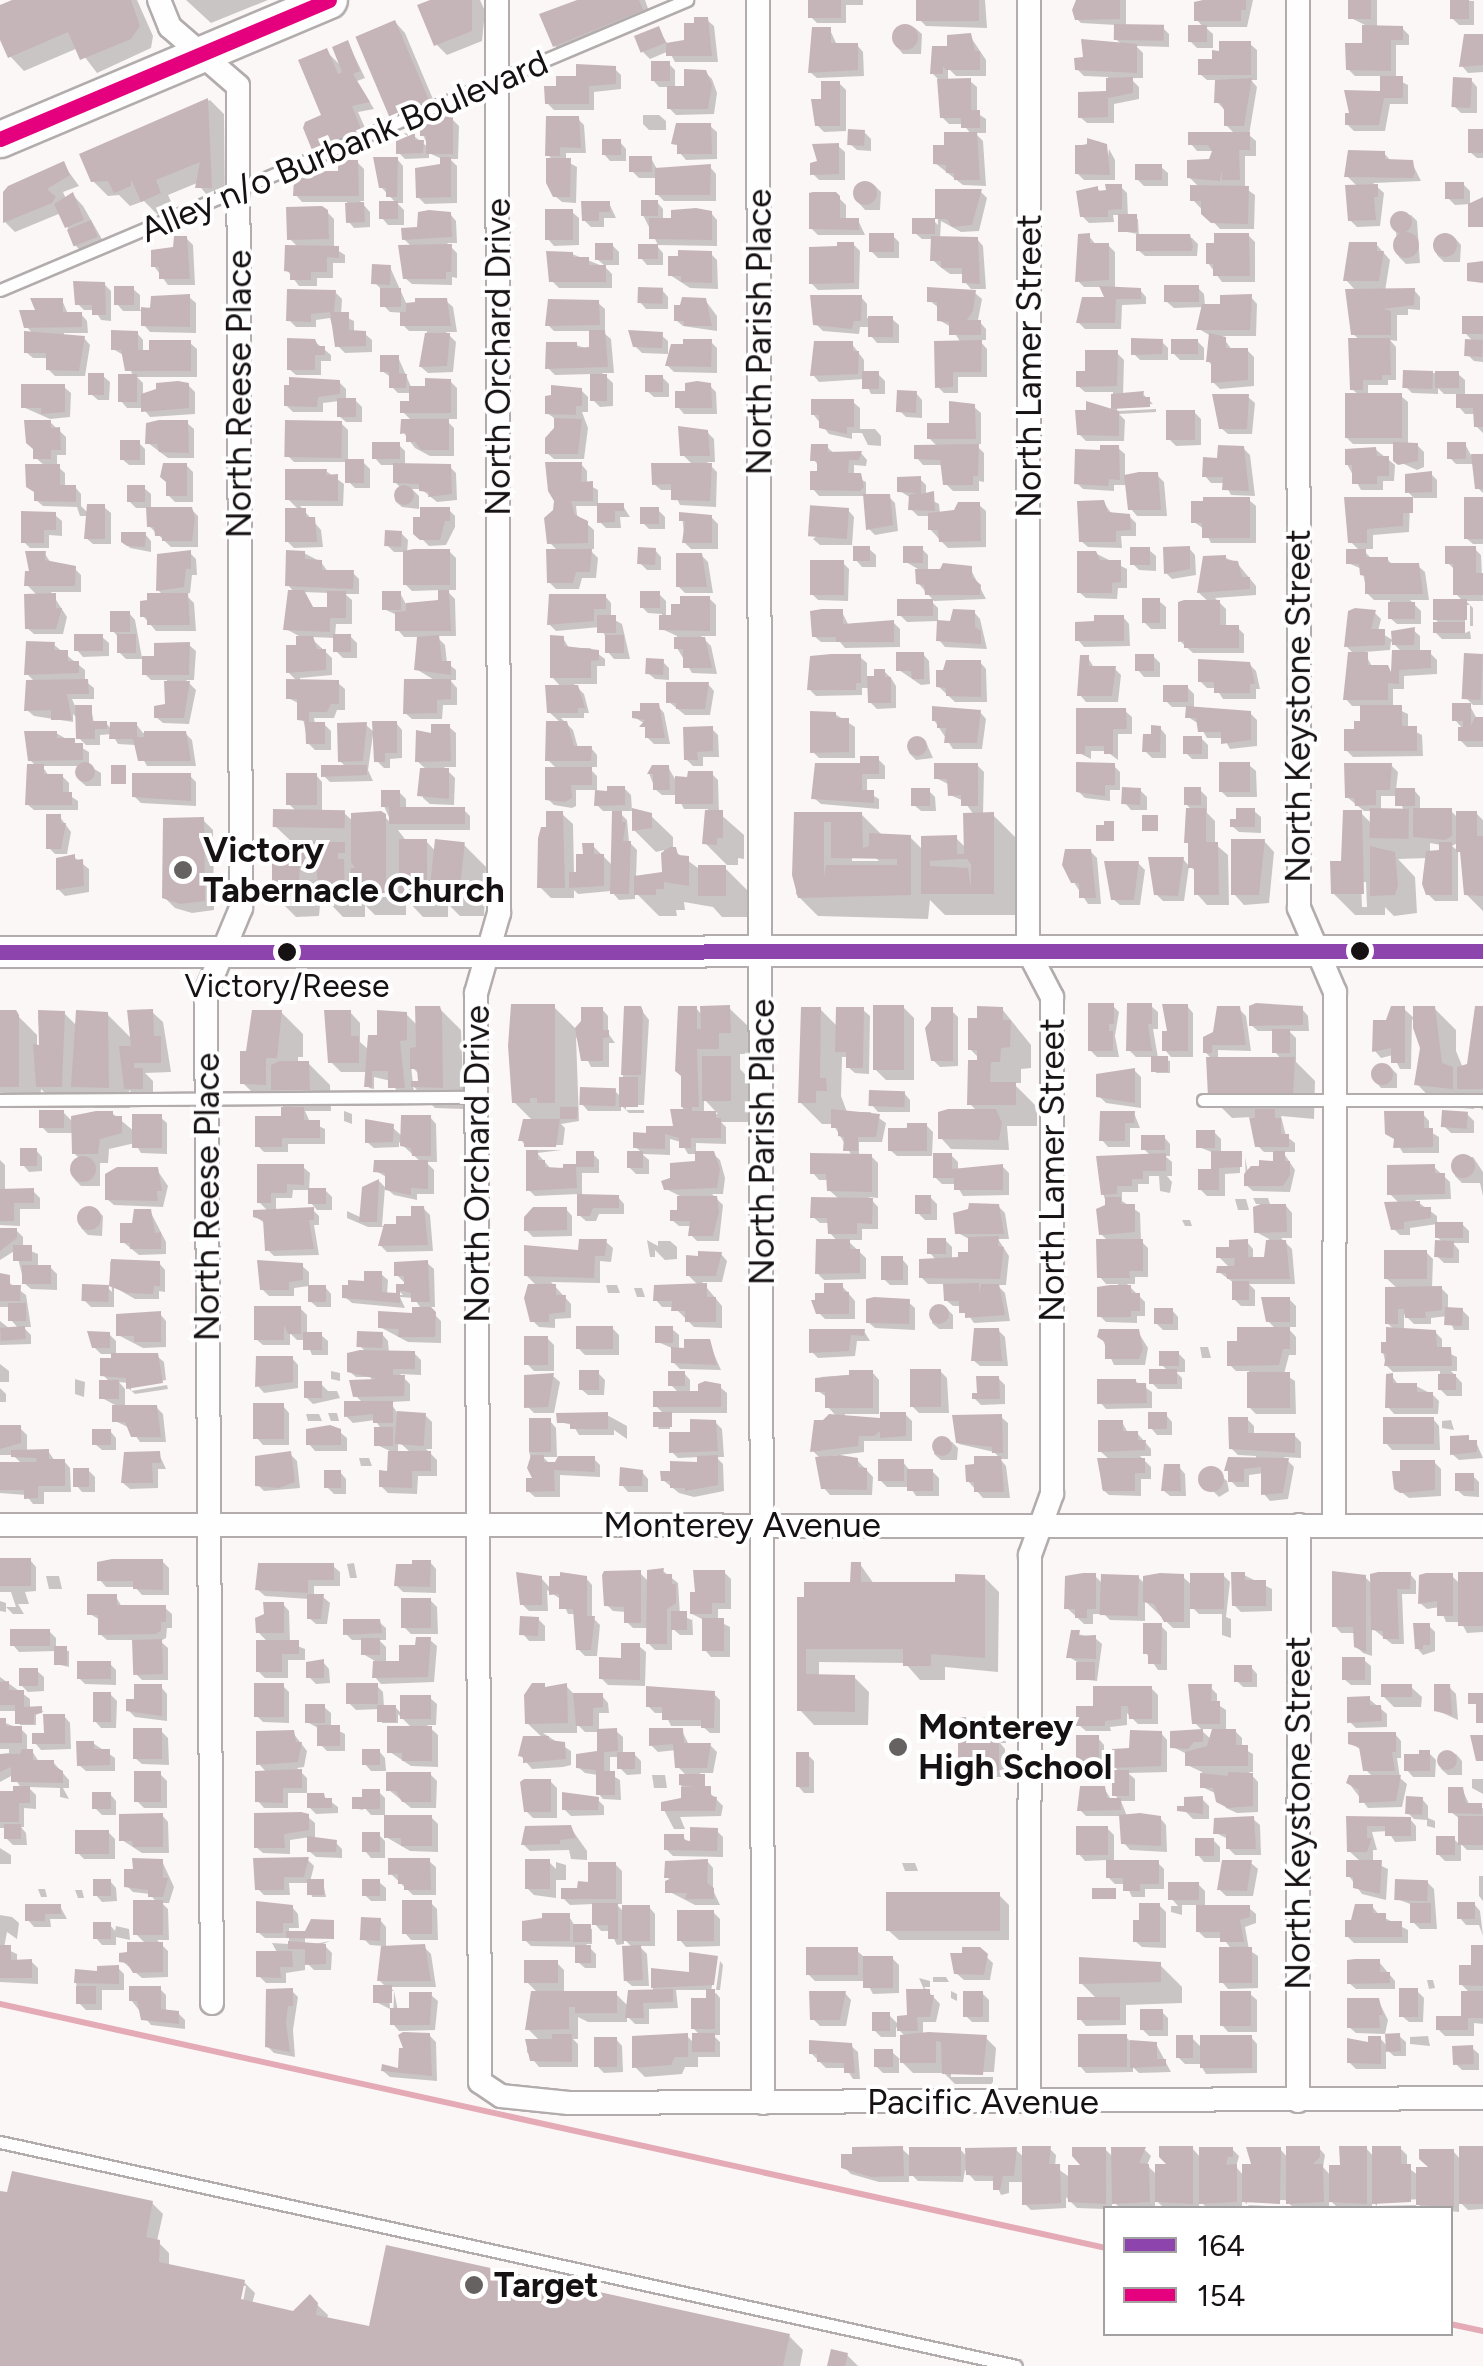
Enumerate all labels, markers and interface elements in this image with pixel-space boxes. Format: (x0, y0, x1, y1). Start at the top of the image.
street label: Alley n/o Burbank Boulevard (134, 41, 554, 251)
street label: North Parish Place (738, 189, 780, 475)
street label: North Orchard Drive (477, 198, 519, 516)
street label: North Lamer Street (1008, 214, 1050, 518)
street label: North Reese Place (218, 250, 260, 538)
street label: North Keystone Street (1277, 529, 1319, 883)
place label: Victory Tabernacle Church (203, 829, 505, 911)
marker: Victory Tabernacle Church (172, 859, 194, 881)
unlabelled marker (1350, 941, 1370, 961)
marker: Victory/Reese (277, 942, 297, 962)
place label: Victory/Reese (185, 967, 389, 1005)
street label: North Parish Place (741, 999, 783, 1285)
street label: North Orchard Drive (456, 1005, 498, 1323)
street label: North Lamer Street (1031, 1018, 1073, 1322)
street label: North Reese Place (186, 1053, 228, 1341)
street label: Monterey Avenue (603, 1504, 881, 1546)
street label: North Keystone Street (1277, 1636, 1319, 1990)
place label: Monterey High School (918, 1706, 1112, 1788)
marker: Monterey High School (887, 1736, 909, 1758)
street label: Pacific Avenue (867, 2081, 1099, 2123)
legend (1103, 2206, 1453, 2336)
text: 164 (1197, 2227, 1245, 2264)
place label: Target (494, 2264, 599, 2306)
marker: Target (463, 2274, 485, 2296)
text: 154 (1197, 2277, 1245, 2314)

